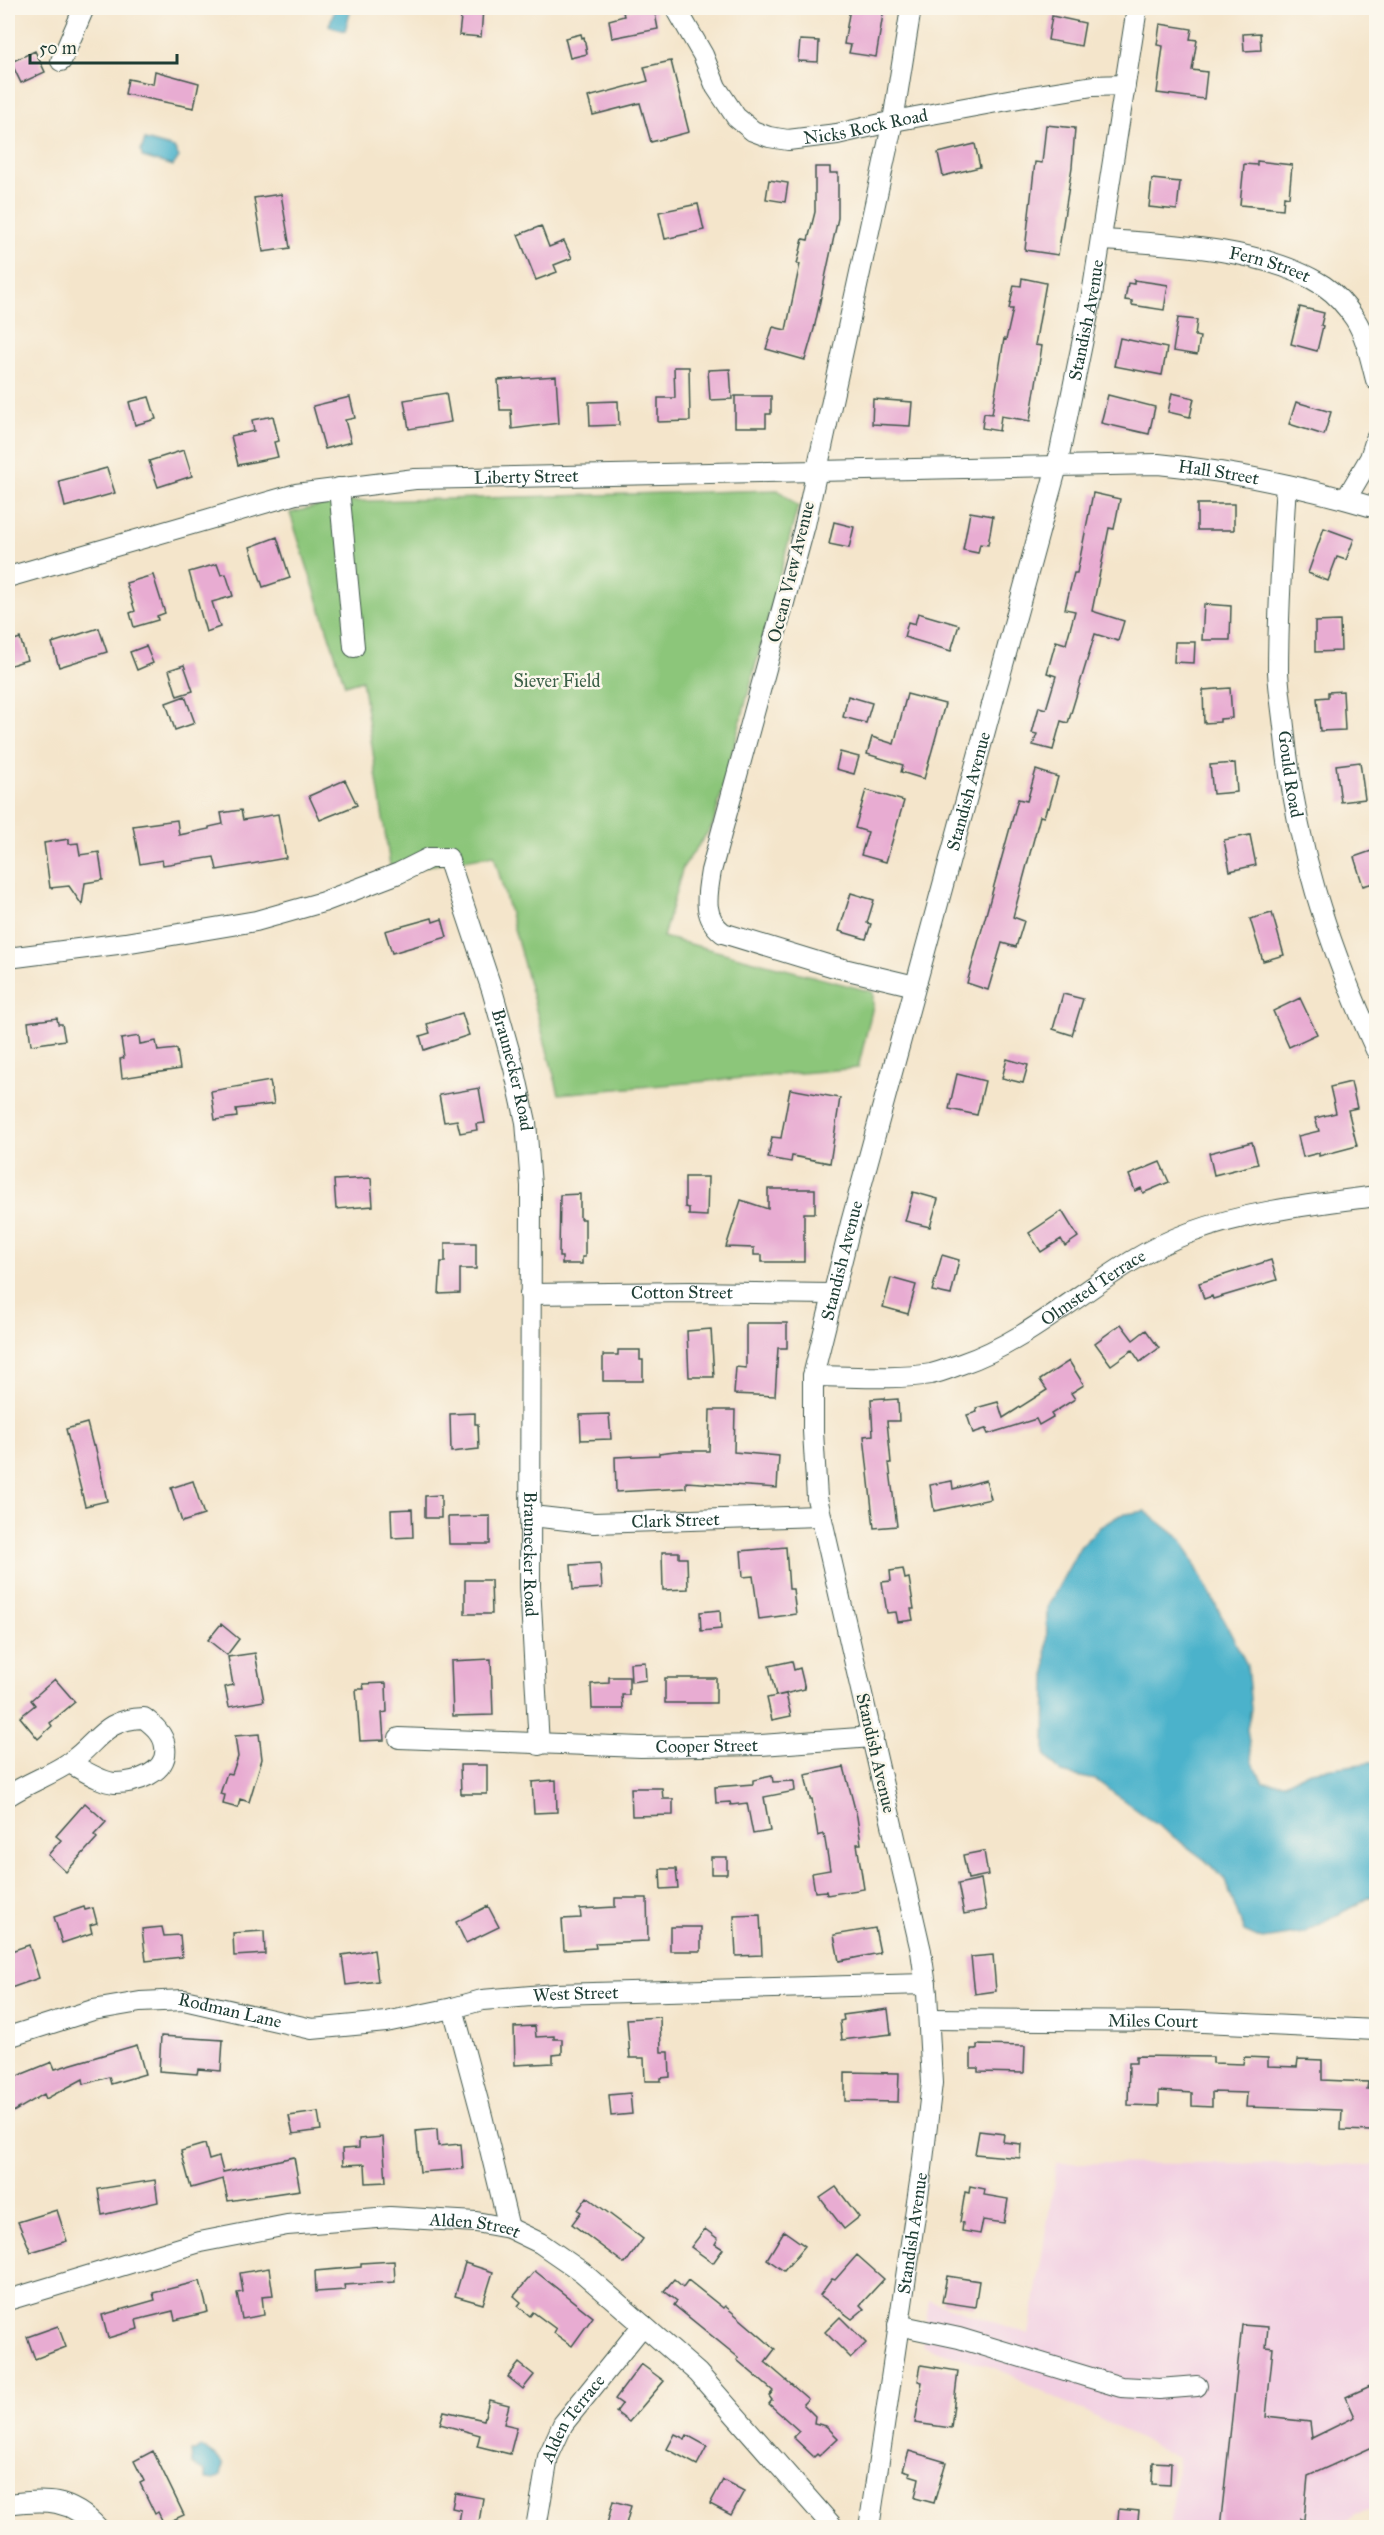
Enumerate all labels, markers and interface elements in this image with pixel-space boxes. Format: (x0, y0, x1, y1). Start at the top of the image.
scale bar (30, 27, 177, 65)
text: 50 m (39, 37, 77, 59)
street label: Nicks Rock Road (802, 104, 930, 149)
street label: Fern Street (1227, 242, 1315, 288)
street label: Standish Avenue (1064, 258, 1108, 382)
street label: Hall Street (1177, 455, 1262, 490)
street label: Liberty Street (474, 465, 579, 489)
street label: Ocean View Avenue (763, 499, 819, 645)
park label: Siever Field (513, 670, 601, 692)
street label: Standish Avenue (942, 729, 995, 853)
street label: Gould Road (1273, 729, 1308, 820)
street label: Braunecker Road (487, 1006, 538, 1132)
street label: Standish Avenue (816, 1198, 868, 1323)
street label: Olmsted Terrace (1037, 1244, 1149, 1331)
street label: Cotton Street (631, 1281, 734, 1304)
street label: Braunecker Road (519, 1491, 543, 1617)
street label: Clark Street (631, 1508, 721, 1533)
street label: Standish Avenue (851, 1691, 901, 1815)
street label: Cooper Street (655, 1734, 759, 1758)
street label: West Street (532, 1981, 619, 2007)
street label: Rodman Lane (176, 1988, 284, 2033)
street label: Miles Court (1108, 2009, 1199, 2033)
street label: Standish Avenue (893, 2171, 932, 2295)
street label: Alden Street (428, 2208, 525, 2243)
street label: Alden Terrace (536, 2370, 610, 2467)

